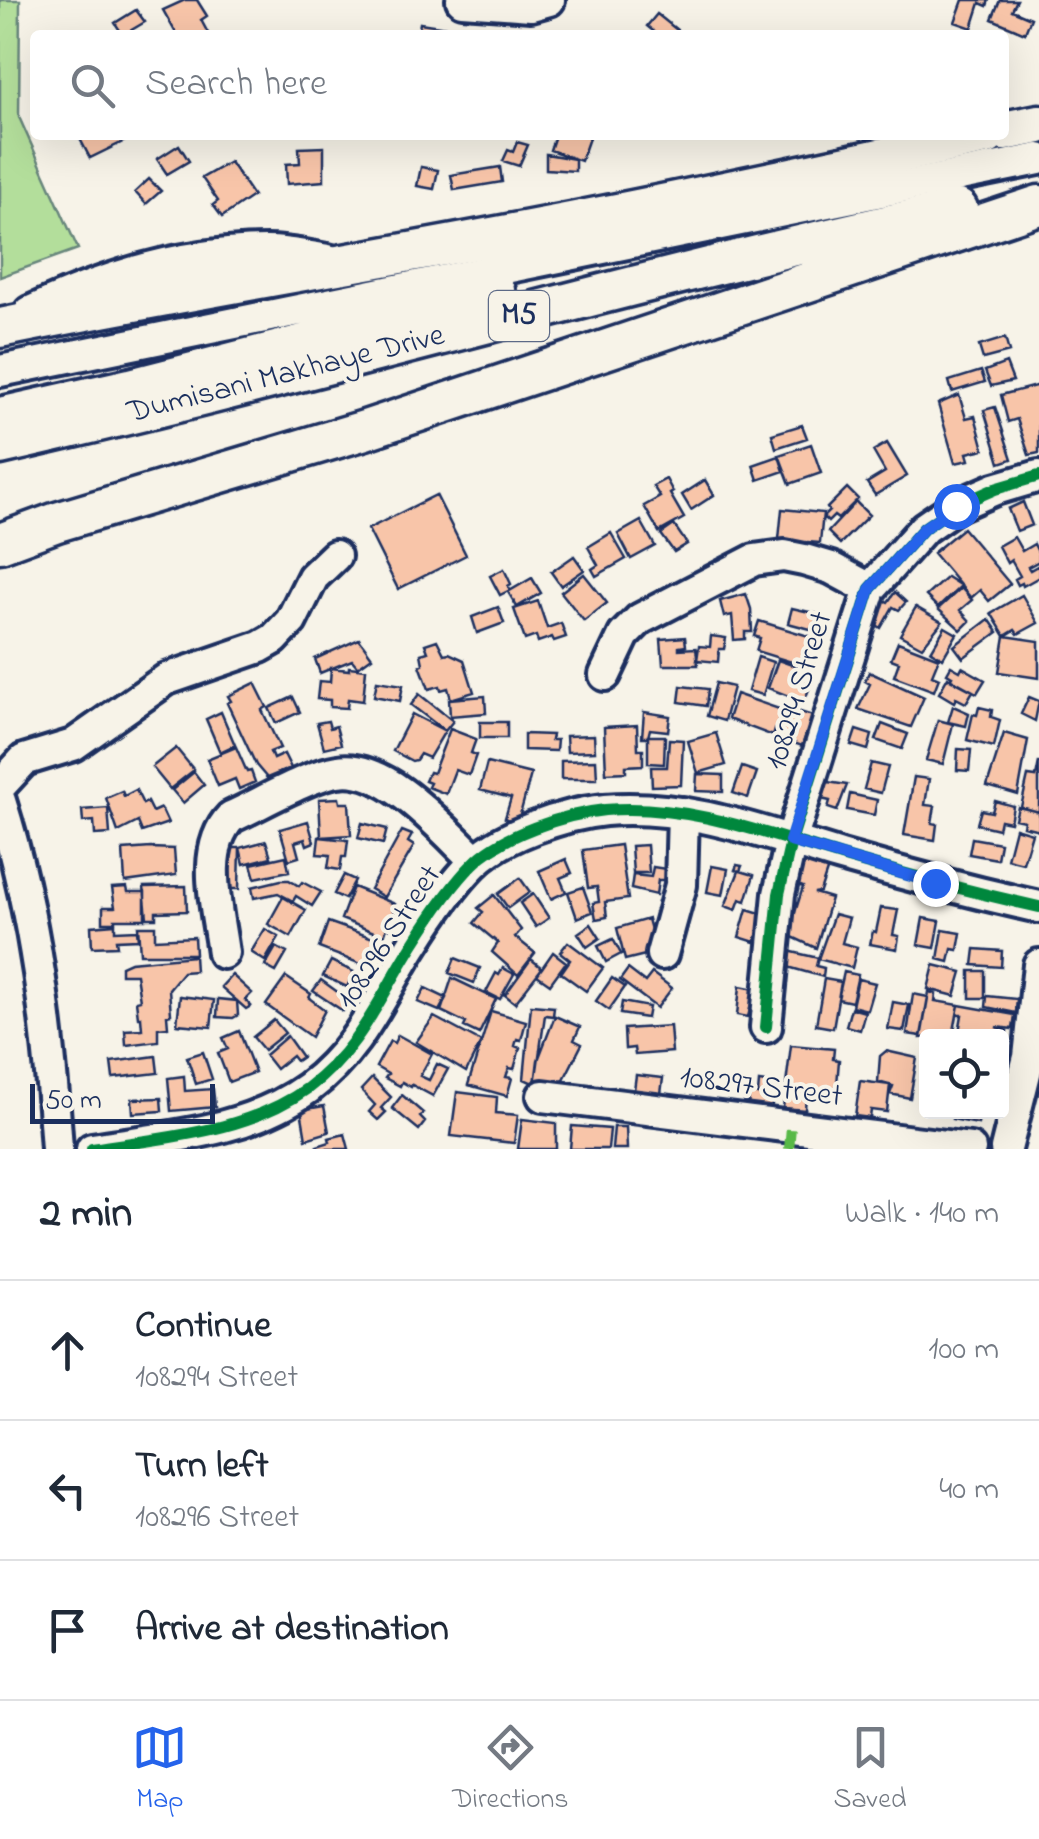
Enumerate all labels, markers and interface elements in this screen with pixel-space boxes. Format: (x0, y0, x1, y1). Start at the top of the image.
search box (30, 30, 1009, 140)
text: Search here (145, 57, 327, 113)
icon: search (65, 58, 120, 113)
road number: M5 (489, 291, 549, 341)
street label: Dumisani Makhaye Drive (121, 313, 450, 437)
route start (934, 484, 980, 530)
street label: 108294 Street (754, 606, 846, 776)
street label: 108296 Street (326, 856, 455, 1020)
route end (913, 861, 959, 907)
map controls (919, 1029, 1009, 1119)
button: locate (919, 1029, 1009, 1119)
street label: 108297 Street (677, 1055, 845, 1121)
scale bar (30, 1079, 215, 1124)
text: 50 m (45, 1081, 102, 1122)
text: 2 min (40, 1184, 132, 1245)
text: Walk · 140 m (845, 1191, 999, 1238)
text: Continue (135, 1299, 271, 1355)
icon: ahead (40, 1323, 95, 1378)
text: 100 m (928, 1327, 999, 1374)
text: 108294 Street (135, 1355, 298, 1402)
text: Turn left (135, 1439, 268, 1495)
icon: left (40, 1463, 95, 1518)
text: 40 m (939, 1467, 999, 1514)
text: 108296 Street (135, 1495, 299, 1542)
text: Arrive at destination (135, 1602, 449, 1658)
icon: arrive (40, 1603, 95, 1658)
tab: Map (132, 1720, 187, 1821)
tab: Directions (452, 1720, 569, 1821)
tab: Saved (834, 1720, 907, 1821)

